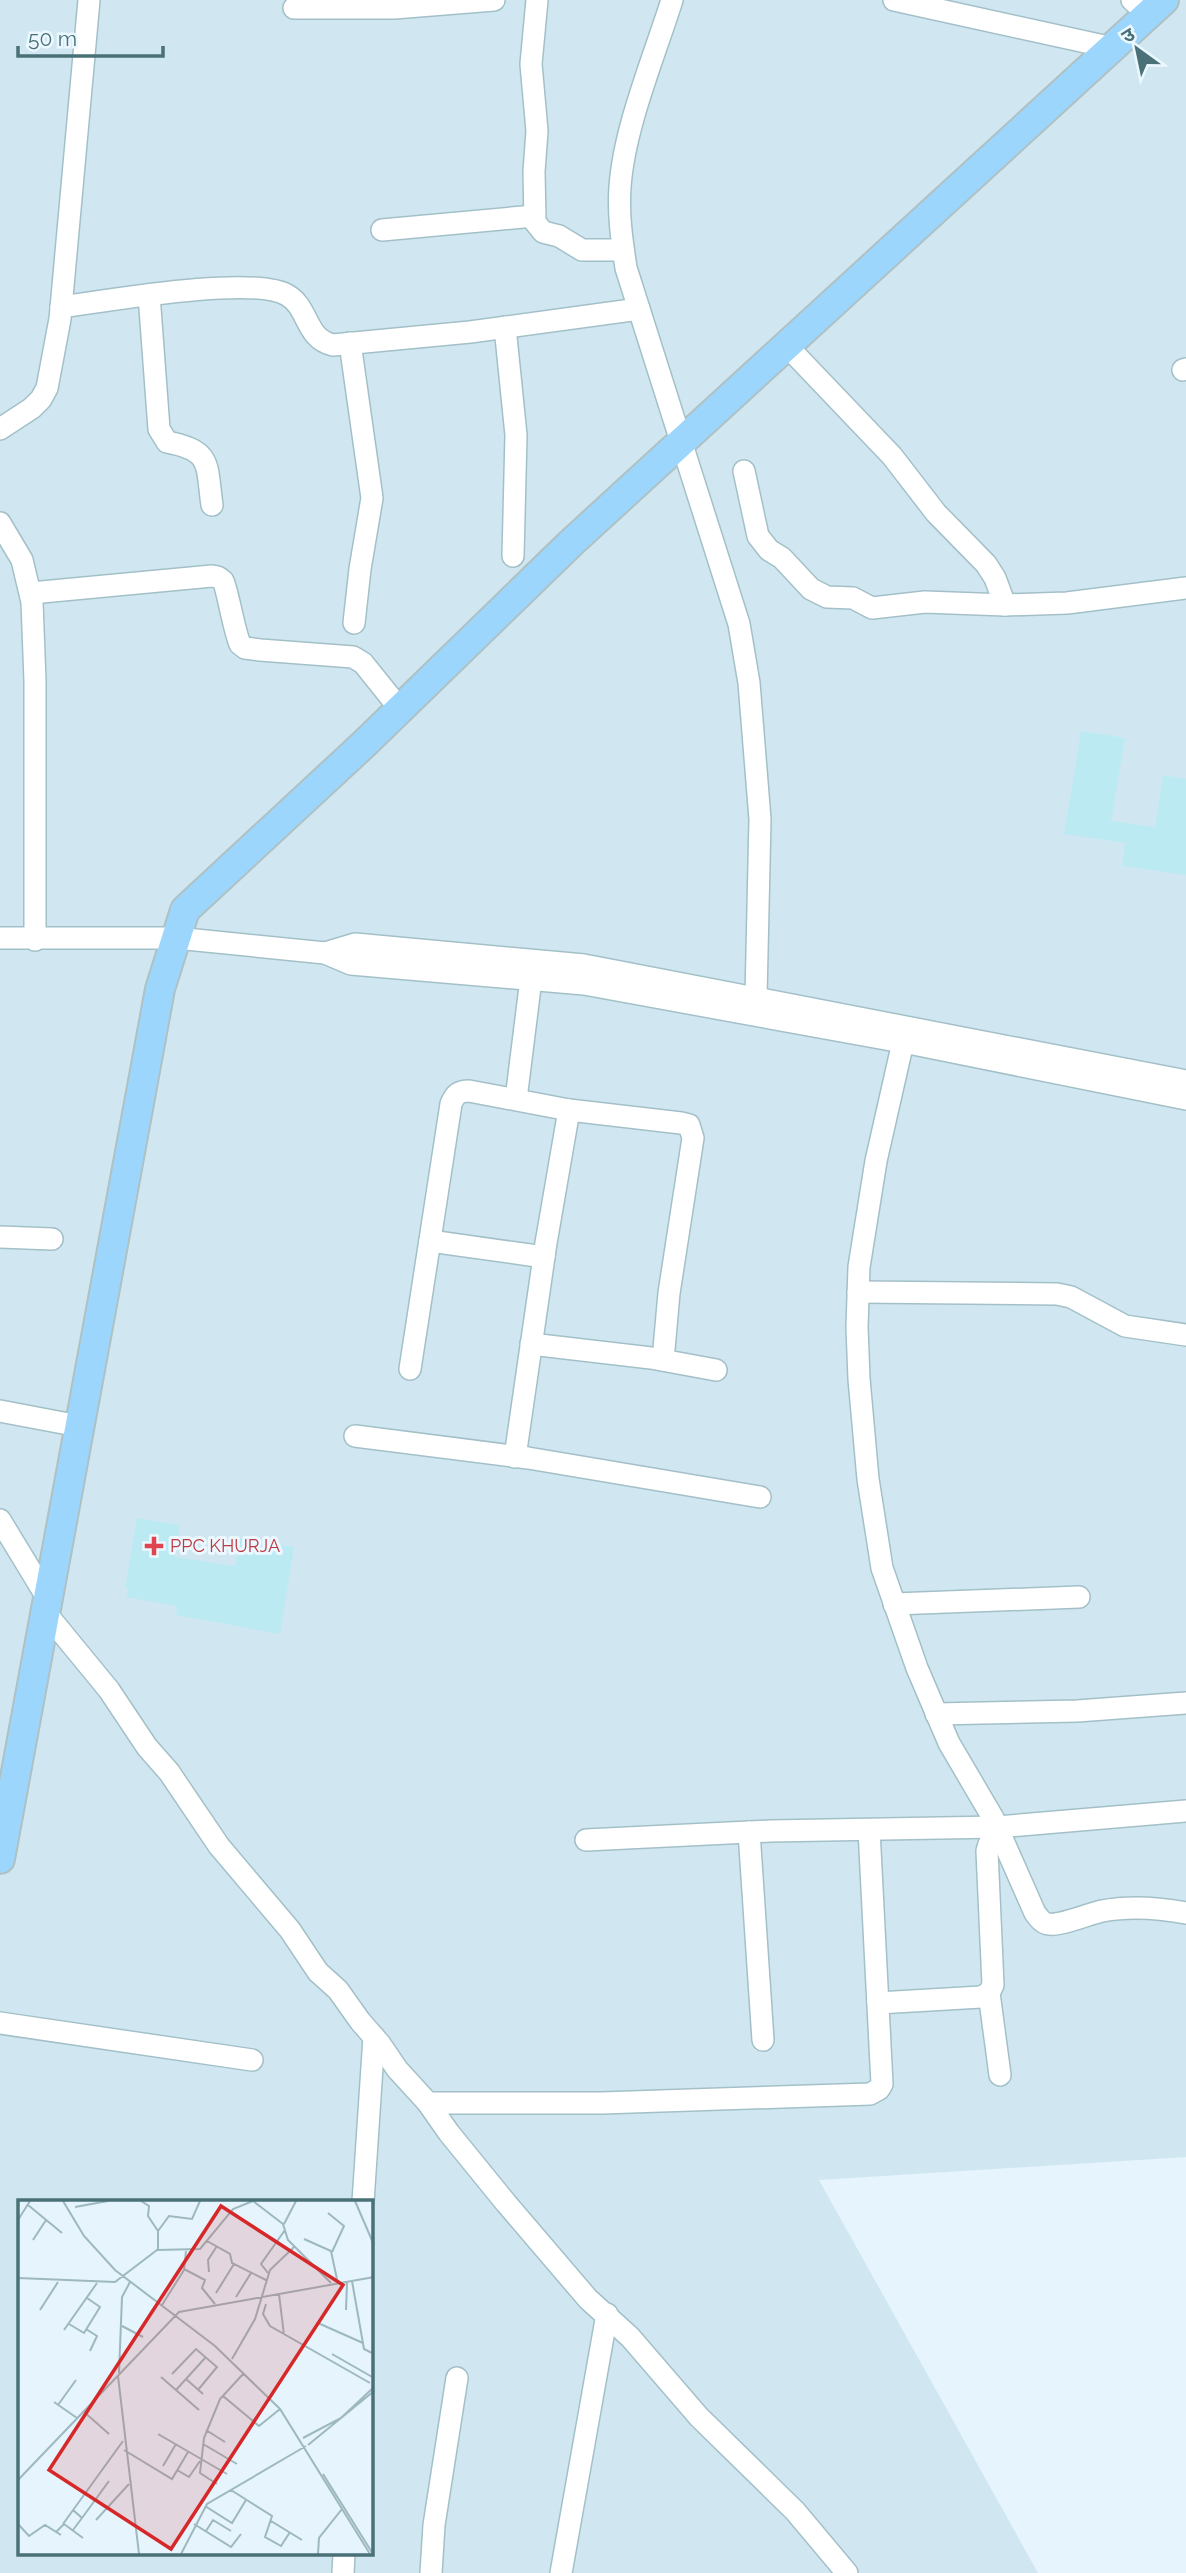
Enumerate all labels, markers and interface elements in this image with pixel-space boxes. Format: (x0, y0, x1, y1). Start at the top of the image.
scale bar (18, 14, 163, 58)
north arrow (1102, 14, 1172, 84)
text: उ (1117, 22, 1139, 47)
text: 50 m (28, 26, 77, 51)
place label: PPC KHURJA (170, 1535, 280, 1556)
marker: PPC KHURJA (144, 1536, 164, 1556)
inset map (18, 2200, 373, 2556)

